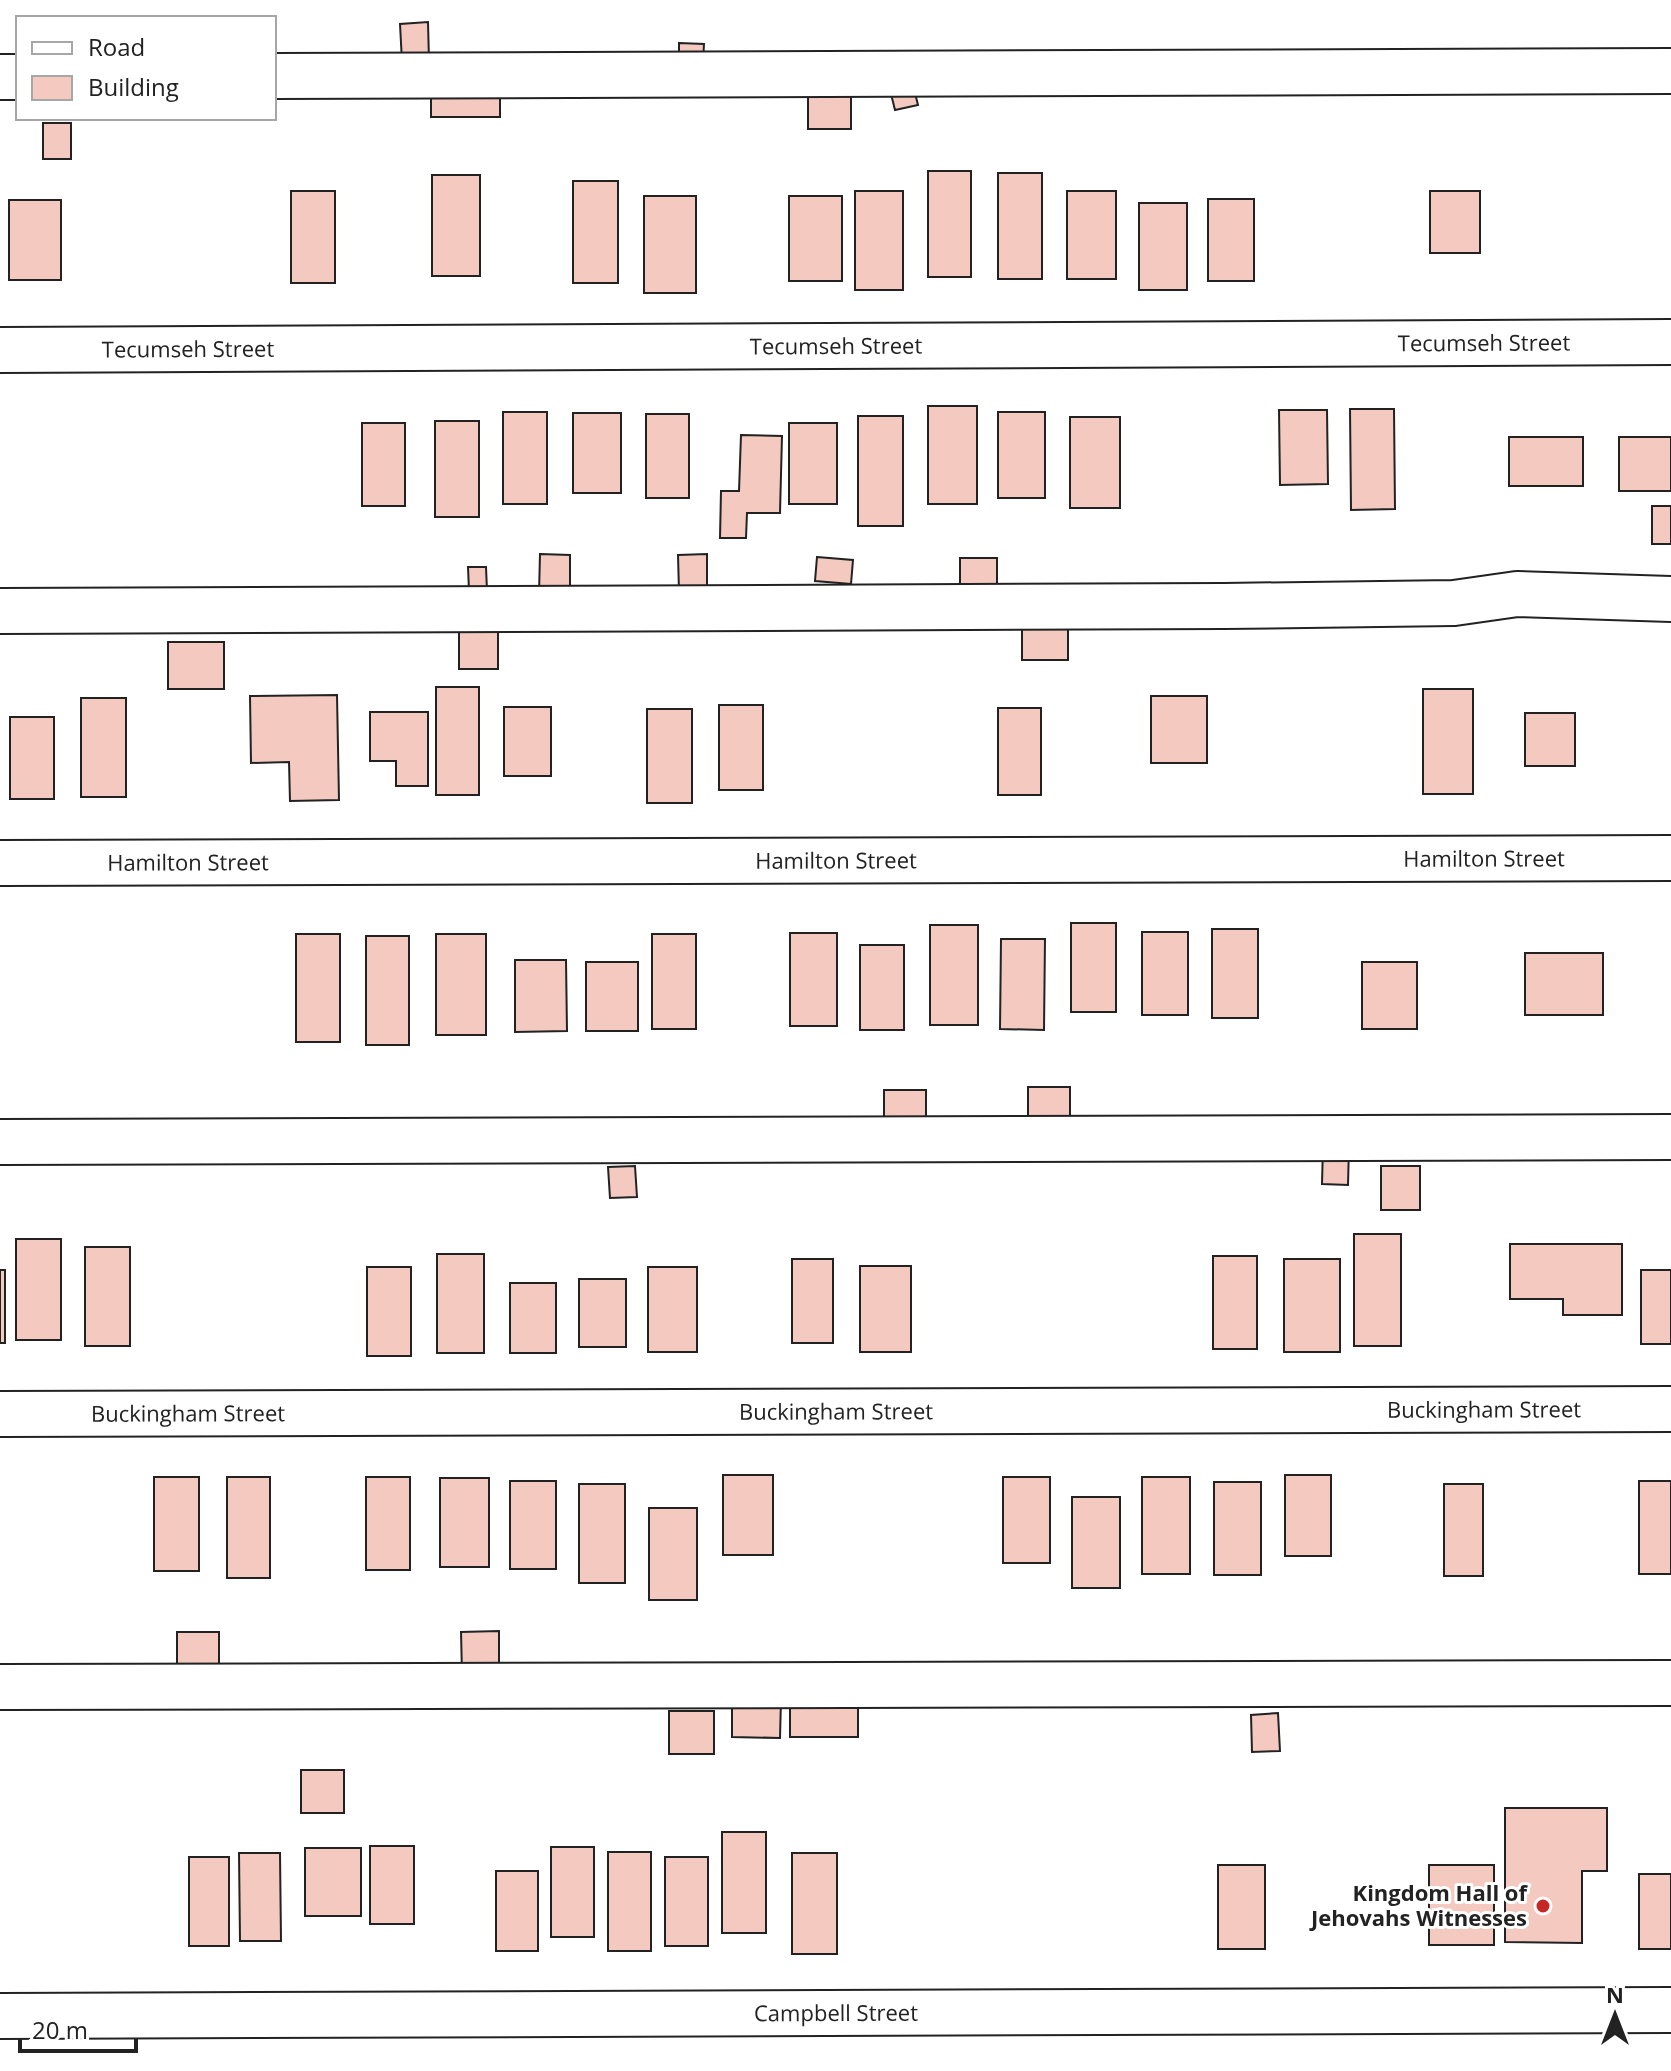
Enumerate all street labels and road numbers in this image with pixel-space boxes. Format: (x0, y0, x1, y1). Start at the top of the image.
street label: Tecumseh Street (1398, 326, 1570, 357)
street label: Tecumseh Street (750, 330, 922, 360)
street label: Tecumseh Street (102, 333, 274, 364)
street label: Hamilton Street (1403, 842, 1565, 873)
street label: Hamilton Street (755, 844, 917, 875)
street label: Hamilton Street (107, 846, 269, 877)
street label: Buckingham Street (1387, 1393, 1581, 1424)
street label: Buckingham Street (739, 1395, 933, 1426)
street label: Buckingham Street (91, 1397, 285, 1428)
street label: Campbell Street (754, 1997, 918, 2027)

